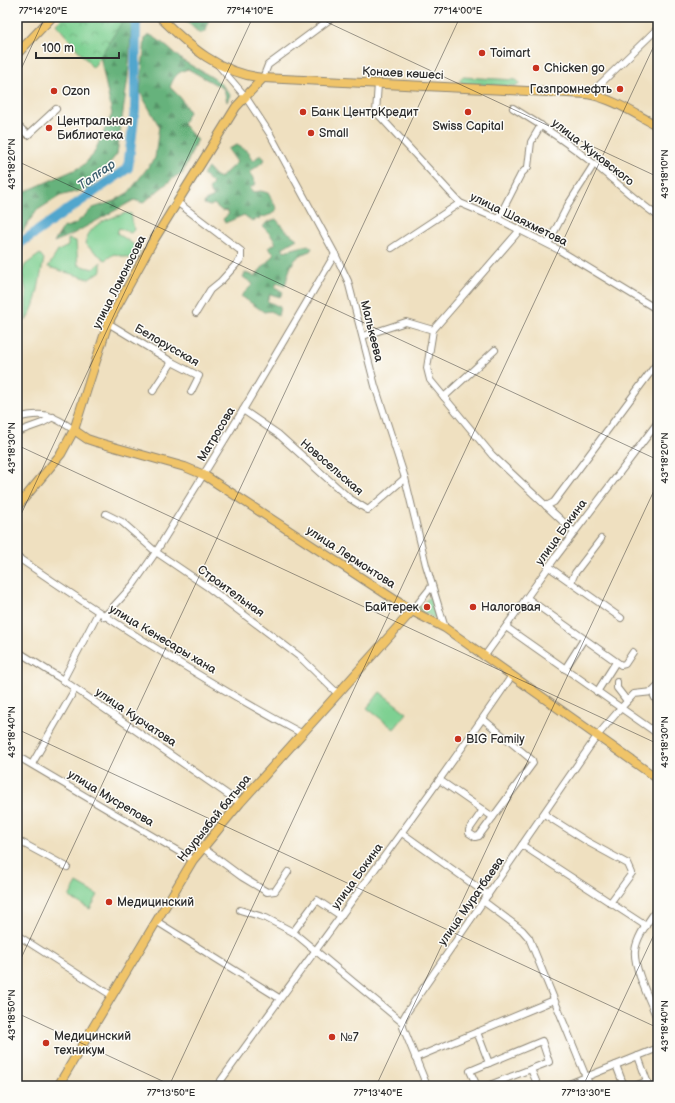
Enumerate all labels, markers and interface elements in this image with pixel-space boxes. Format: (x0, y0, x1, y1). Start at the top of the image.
text: 77°14'20"E (19, 5, 68, 17)
text: 77°14'10"E (227, 5, 274, 17)
text: 77°14'00"E (434, 5, 483, 17)
scale bar (36, 34, 119, 60)
text: 100 m (42, 41, 74, 56)
place label: Toimart (490, 46, 531, 61)
marker: Toimart (477, 48, 487, 58)
place label: Chicken go (544, 61, 605, 76)
marker: Chicken go (531, 63, 541, 73)
street label: Қонаев көшесі (362, 64, 444, 83)
place label: Газпромнефть (530, 82, 612, 97)
place label: Ozon (62, 84, 90, 99)
marker: Газпромнефть (615, 84, 625, 94)
marker: Ozon (49, 86, 59, 96)
place label: Банк ЦентрКредит (311, 105, 419, 120)
marker: Банк ЦентрКредит (298, 107, 308, 117)
marker: Swiss Capital (463, 107, 473, 117)
place label: Центральная Библиотека (57, 114, 133, 143)
street label: улица Жуковского (549, 116, 637, 189)
place label: Swiss Capital (432, 119, 504, 134)
marker: Центральная Библиотека (44, 123, 54, 133)
place label: Small (319, 126, 348, 141)
marker: Small (306, 128, 316, 138)
text: 43°18'20"N (6, 138, 18, 190)
text: 43°18'10"N (659, 149, 671, 199)
water label: Талғар (75, 156, 119, 194)
street label: улица Шаяхметова (467, 189, 570, 250)
street label: улица Ломоносова (89, 233, 150, 332)
street label: Малькеева (357, 299, 386, 364)
street label: Белорусская (132, 321, 202, 370)
street label: Матросова (194, 404, 239, 464)
text: 43°18'30"N (6, 422, 18, 474)
text: 43°18'20"N (659, 432, 671, 484)
street label: Новосельская (297, 436, 367, 499)
street label: улица Бокина (532, 496, 590, 568)
street label: улица Лермонтова (303, 523, 398, 592)
street label: Строительная (194, 562, 267, 621)
place label: Байтерек (365, 600, 420, 615)
place label: Налоговая (481, 600, 541, 615)
street label: улица Кенесары хана (106, 602, 219, 677)
marker: Байтерек (422, 602, 432, 612)
marker: Налоговая (468, 602, 478, 612)
street label: улица Курчатова (92, 685, 179, 750)
text: 43°18'40"N (6, 706, 18, 758)
text: 43°18'30"N (659, 716, 671, 768)
place label: BIG Family (466, 732, 525, 747)
marker: BIG Family (453, 734, 463, 744)
street label: улица Мусрепова (65, 767, 157, 830)
street label: Наурызбай батыра (175, 772, 254, 865)
street label: улица Бокина (328, 840, 386, 912)
street label: улица Муратбаева (435, 854, 508, 949)
place label: Медицинский (117, 895, 194, 910)
marker: Медицинский (104, 897, 114, 907)
text: 43°18'50"N (6, 989, 18, 1041)
text: 43°18'40"N (659, 1000, 671, 1052)
place label: Медицинский техникум (54, 1029, 131, 1058)
place label: №7 (340, 1030, 359, 1045)
marker: №7 (327, 1032, 337, 1042)
marker: Медицинский техникум (41, 1038, 51, 1048)
text: 77°13'50"E (147, 1087, 196, 1099)
text: 77°13'40"E (354, 1087, 403, 1099)
text: 77°13'30"E (561, 1087, 611, 1099)

